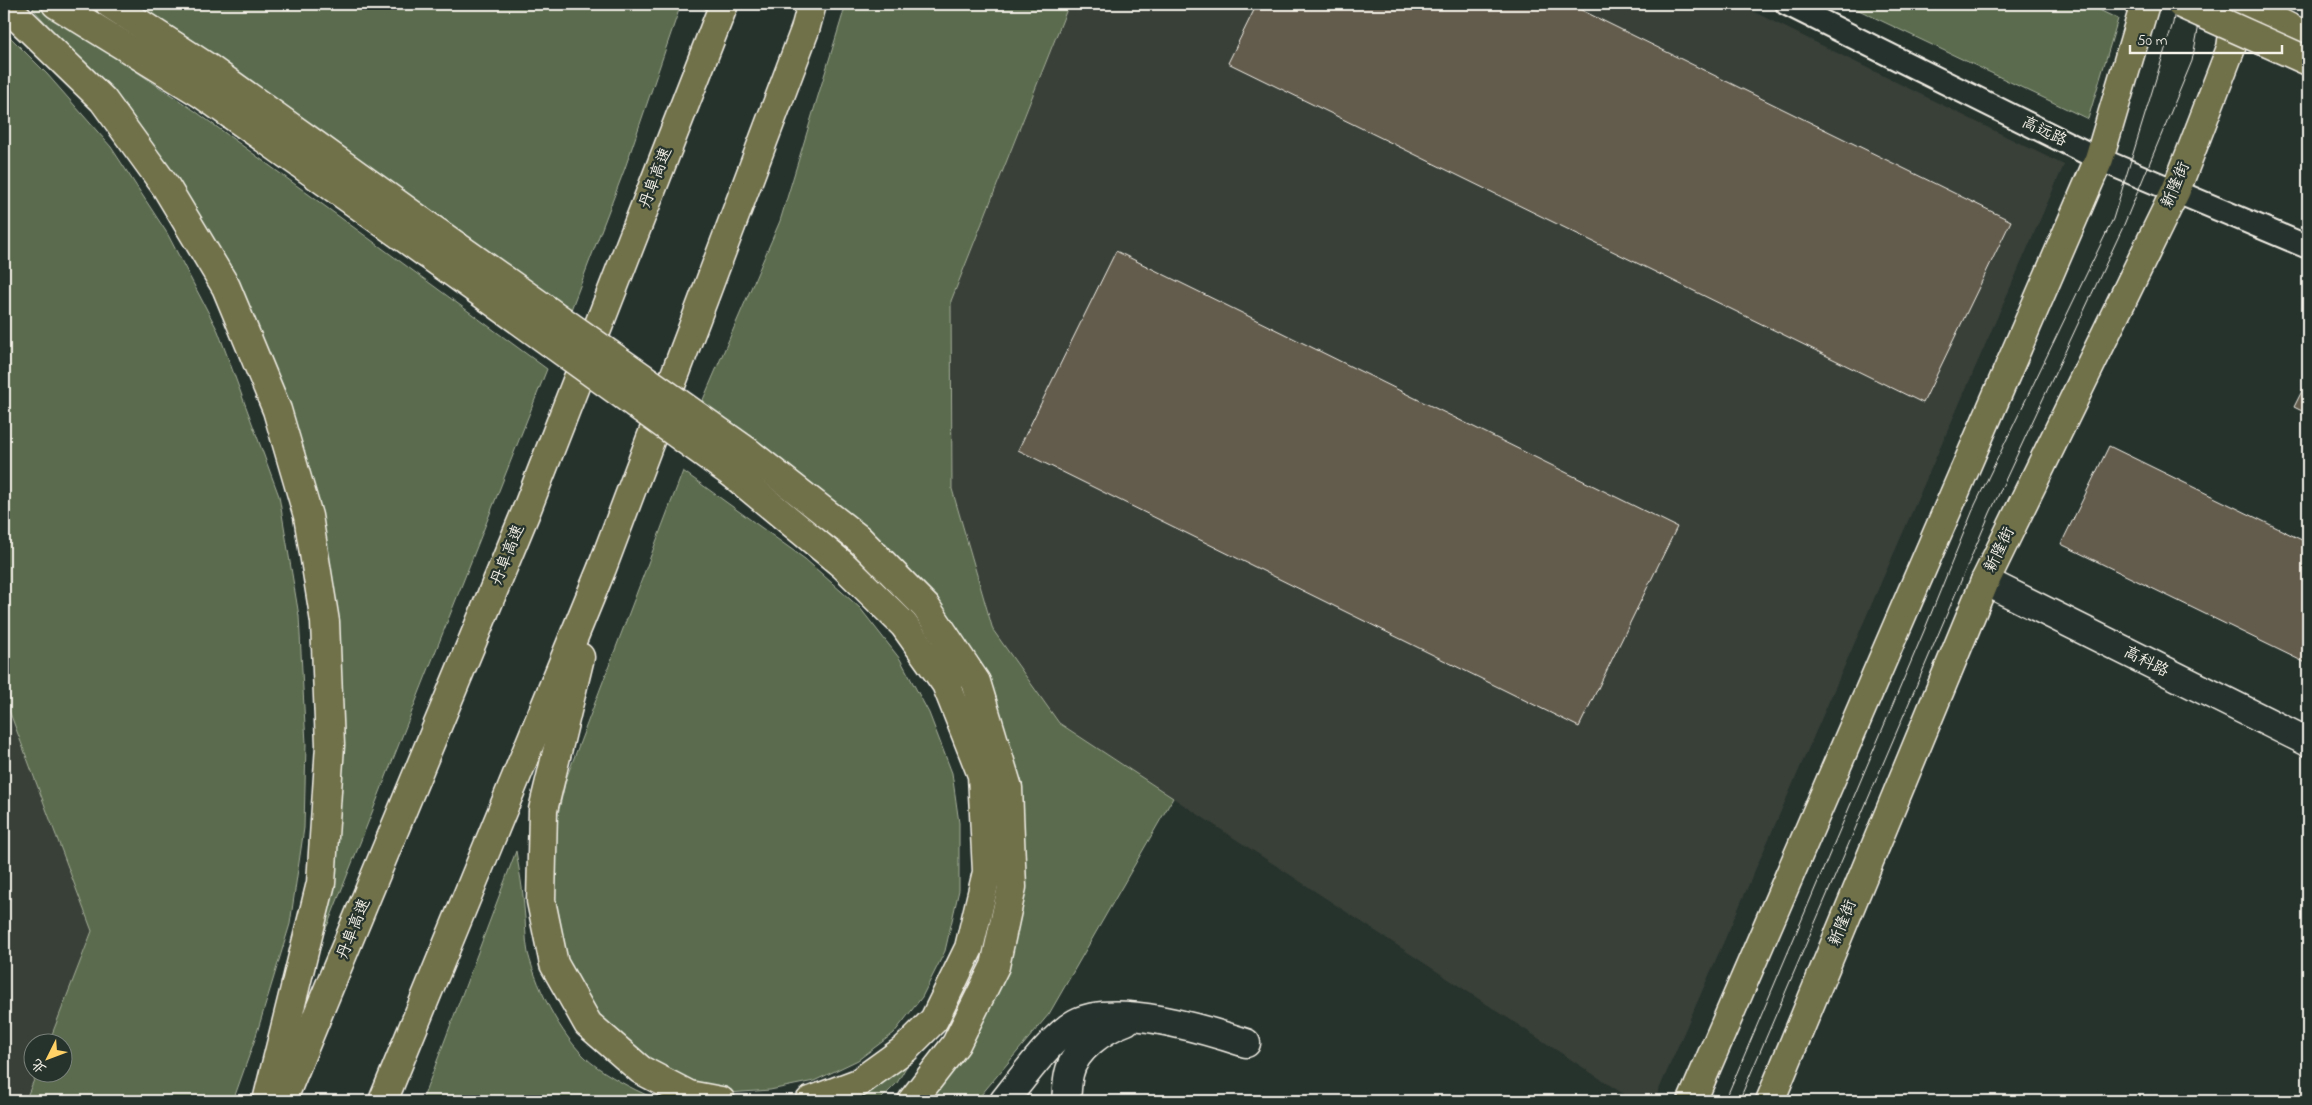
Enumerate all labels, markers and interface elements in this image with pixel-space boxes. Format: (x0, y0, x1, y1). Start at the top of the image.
scale bar (2130, 22, 2282, 54)
text: 50 m (2137, 30, 2168, 52)
street label: 高远路 (2017, 111, 2071, 153)
street label: 丹阜高速 (633, 144, 679, 212)
street label: 新隆街 (2156, 158, 2196, 212)
street label: 丹阜高速 (485, 521, 531, 589)
street label: 新隆街 (1979, 523, 2021, 577)
street label: 高科路 (2119, 640, 2173, 684)
street label: 丹阜高速 (331, 895, 377, 963)
street label: 新隆街 (1823, 896, 1863, 950)
north arrow (22, 1032, 72, 1082)
text: 北 (27, 1053, 52, 1078)

